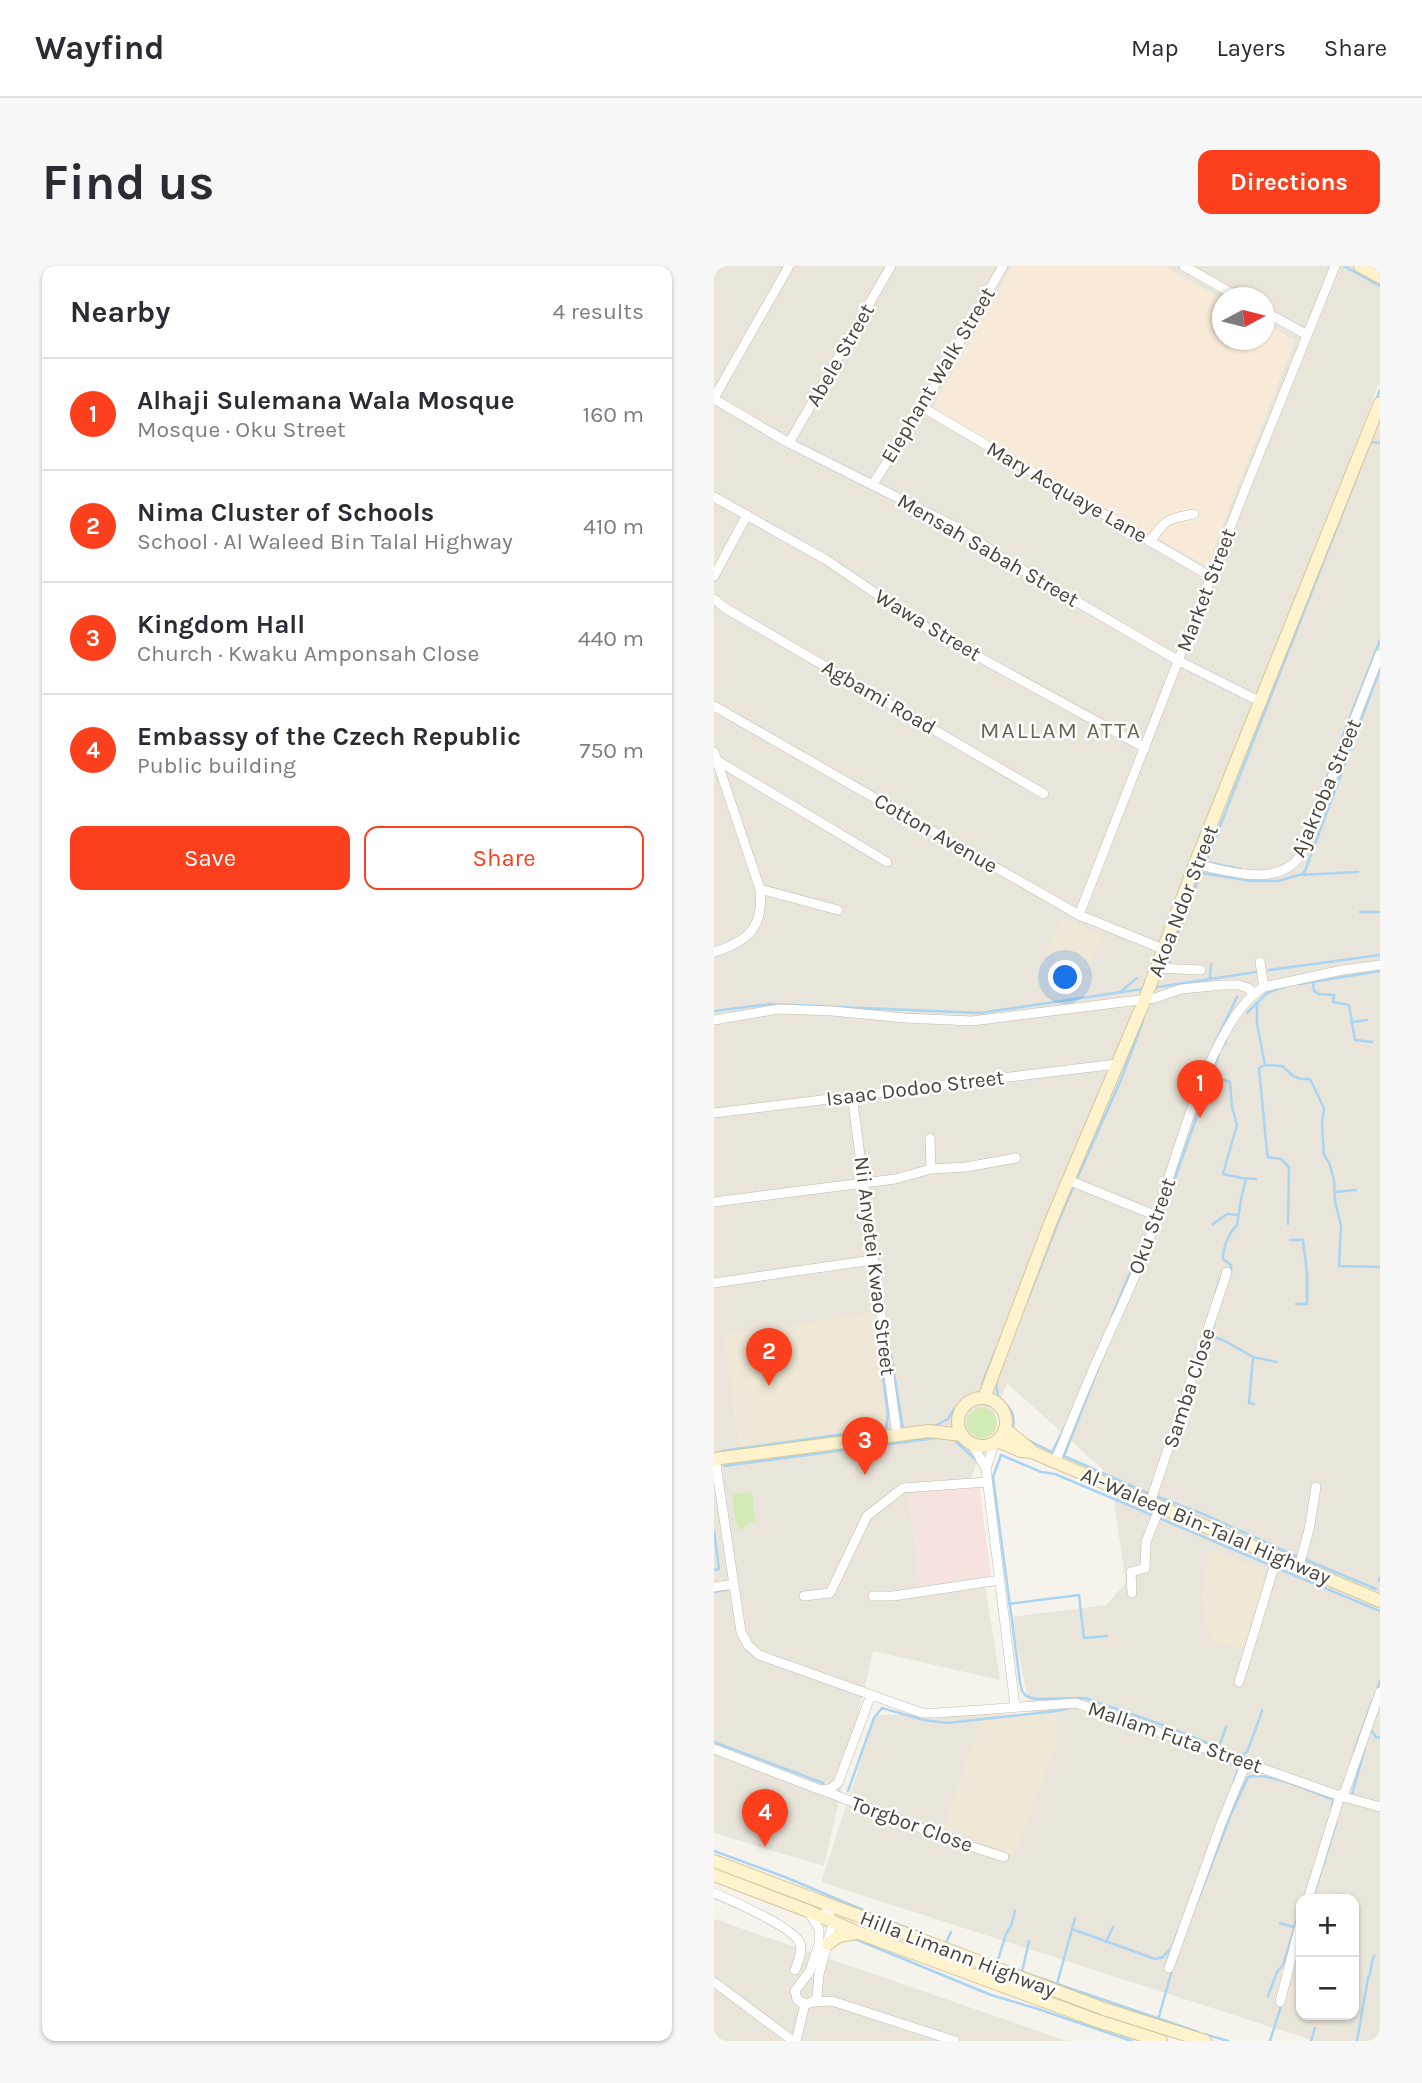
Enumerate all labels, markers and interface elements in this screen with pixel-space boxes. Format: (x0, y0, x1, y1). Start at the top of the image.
text: Wayfind (35, 29, 165, 67)
text: Map (1131, 34, 1179, 62)
text: Layers (1217, 34, 1286, 62)
text: Share (1324, 34, 1387, 62)
button: Directions (1198, 150, 1380, 214)
text: Find us (42, 154, 214, 211)
street label: Elephant Walk Street (876, 283, 1000, 467)
north arrow (1212, 287, 1275, 350)
text: Nearby (70, 294, 170, 330)
text: 4 results (552, 298, 644, 325)
street label: Abele Street (801, 299, 879, 411)
text: Alhaji Sulemana Wala Mosque (137, 385, 514, 416)
text: 1 (89, 401, 97, 428)
text: 160 m (583, 401, 644, 428)
text: Mosque · Oku Street (137, 416, 346, 443)
street label: Mary Acquaye Lane (982, 436, 1152, 548)
street label: Mensah Sabah Street (893, 488, 1083, 612)
text: Nima Cluster of Schools (137, 497, 434, 528)
text: 2 (86, 513, 100, 540)
text: 410 m (583, 513, 644, 540)
street label: Market Street (1171, 525, 1241, 655)
text: School · Al Waleed Bin Talal Highway (137, 528, 513, 555)
street label: Wawa Street (871, 584, 985, 666)
text: Kingdom Hall (137, 609, 305, 640)
text: 3 (86, 625, 100, 652)
text: 440 m (578, 625, 644, 652)
text: Church · Kwaku Amponsah Close (137, 640, 479, 667)
street label: Agbami Road (818, 655, 940, 739)
street label: Ajakroba Street (1286, 715, 1366, 861)
district label: MALLAM ATTA (980, 717, 1142, 744)
text: Embassy of the Czech Republic (137, 721, 521, 752)
text: 4 (86, 737, 100, 764)
text: 750 m (580, 737, 644, 764)
text: Public building (137, 752, 296, 779)
street label: Cotton Avenue (870, 788, 1002, 878)
street label: Akoa Ndor Street (1143, 822, 1223, 980)
button: Save (70, 826, 350, 890)
button: Share (364, 826, 644, 890)
your location (1048, 960, 1082, 994)
pin: 1 (1177, 1060, 1223, 1118)
street label: Isaac Dodoo Street (825, 1065, 1006, 1111)
street label: Nii Anyetei Kwao Street (850, 1155, 900, 1377)
street label: Oku Street (1123, 1174, 1181, 1277)
street label: Samba Close (1158, 1325, 1220, 1451)
pin: 2 (746, 1328, 792, 1386)
pin: 3 (842, 1417, 888, 1475)
street label: Al-Waleed Bin-Talal Highway (1077, 1462, 1335, 1590)
street label: Mallam Futa Street (1085, 1696, 1265, 1778)
pin: 4 (742, 1789, 788, 1847)
street label: Torgbor Close (848, 1791, 976, 1857)
map controls (1296, 1894, 1359, 2020)
button: + (1296, 1894, 1359, 1957)
street label: Hilla Limann Highway (857, 1906, 1059, 2002)
button: − (1296, 1957, 1359, 2020)

